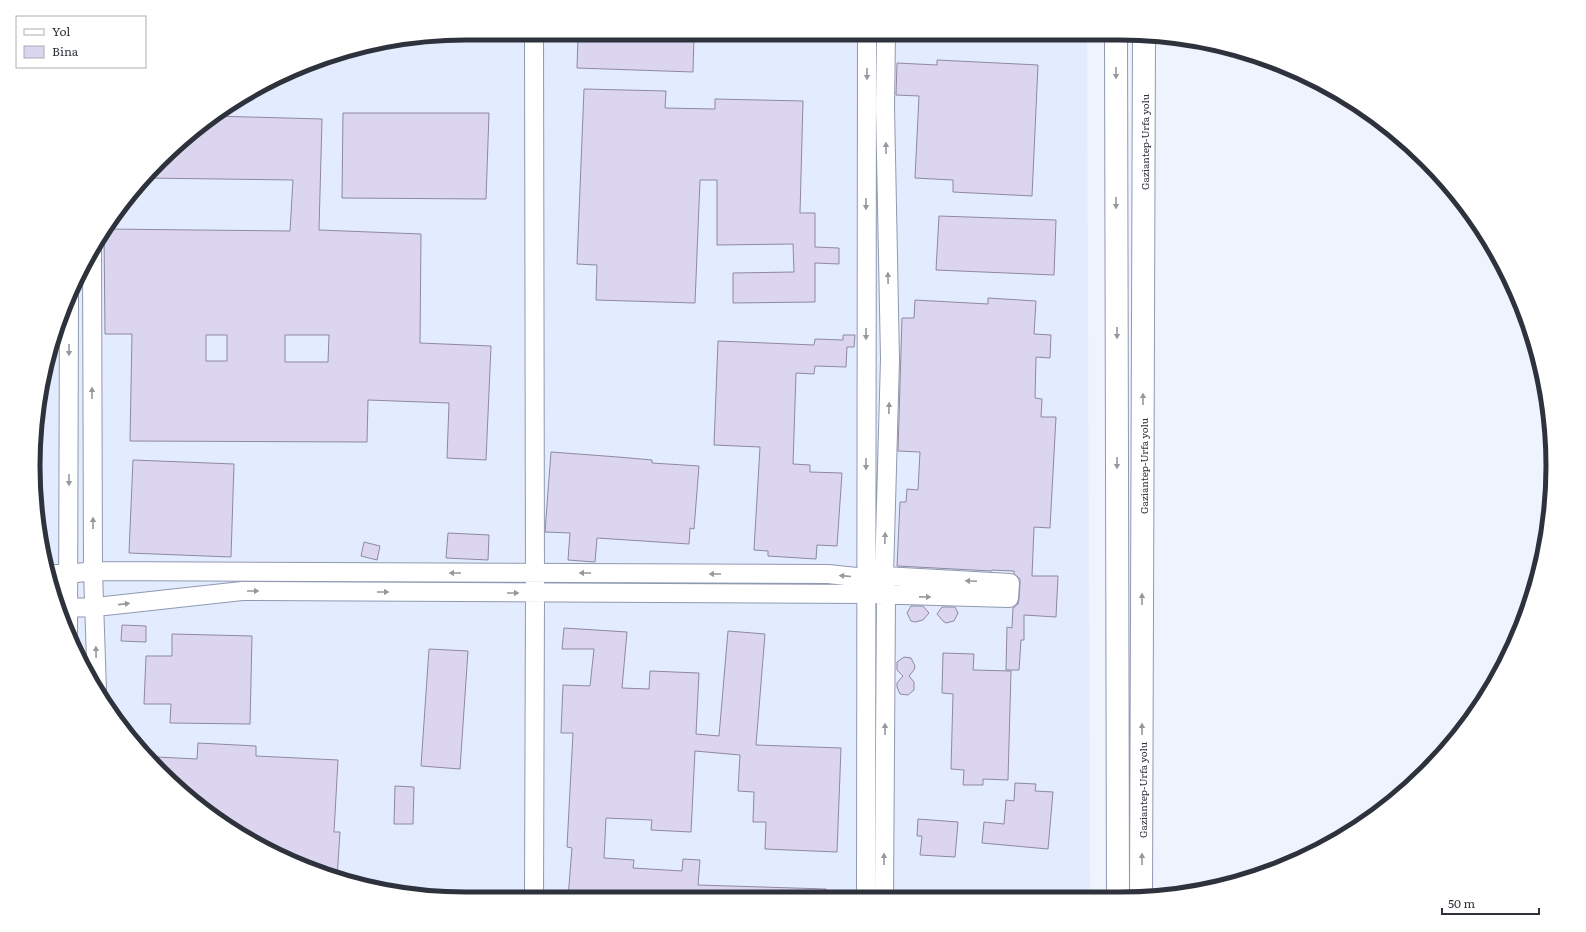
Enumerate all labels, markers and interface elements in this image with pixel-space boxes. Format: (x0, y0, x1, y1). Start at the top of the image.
legend (16, 16, 146, 68)
text: Yol (52, 22, 70, 40)
text: Bina (52, 42, 79, 60)
one-way arrow (1113, 67, 1119, 80)
one-way arrow (864, 68, 870, 81)
street label: Gaziantep-Urfa yolu (1137, 93, 1152, 190)
one-way arrow (883, 141, 889, 154)
one-way arrow (1113, 197, 1119, 210)
one-way arrow (863, 198, 869, 211)
one-way arrow (885, 271, 891, 284)
one-way arrow (1114, 327, 1120, 340)
one-way arrow (863, 328, 869, 341)
one-way arrow (66, 344, 72, 357)
one-way arrow (89, 386, 95, 399)
one-way arrow (1140, 392, 1146, 405)
one-way arrow (885, 402, 892, 414)
street label: Gaziantep-Urfa yolu (1136, 417, 1151, 514)
one-way arrow (1114, 457, 1120, 470)
one-way arrow (863, 458, 869, 471)
one-way arrow (66, 474, 72, 487)
one-way arrow (90, 516, 96, 529)
one-way arrow (882, 531, 888, 544)
one-way arrow (448, 570, 461, 576)
one-way arrow (578, 570, 591, 576)
one-way arrow (708, 571, 721, 577)
one-way arrow (839, 572, 851, 579)
one-way arrow (965, 577, 977, 584)
one-way arrow (247, 588, 260, 594)
one-way arrow (377, 589, 390, 595)
one-way arrow (507, 590, 520, 596)
one-way arrow (1139, 592, 1145, 605)
one-way arrow (919, 594, 932, 600)
one-way arrow (118, 601, 130, 607)
one-way arrow (93, 646, 100, 658)
one-way arrow (882, 722, 888, 735)
one-way arrow (1139, 722, 1145, 735)
street label: Gaziantep-Urfa yolu (1135, 741, 1150, 838)
one-way arrow (881, 852, 887, 865)
one-way arrow (1139, 852, 1145, 865)
scale bar (1442, 890, 1539, 916)
text: 50 m (1448, 894, 1475, 912)

